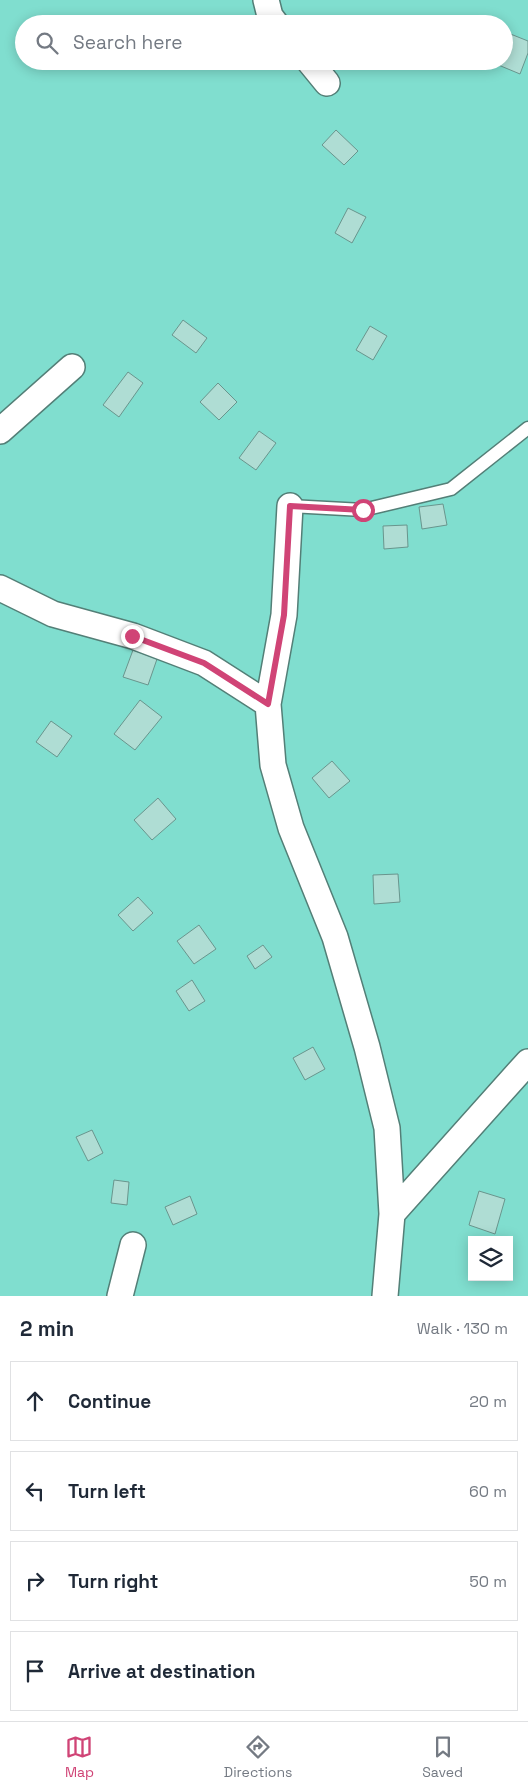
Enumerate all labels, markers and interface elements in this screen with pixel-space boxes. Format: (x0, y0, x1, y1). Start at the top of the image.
search box (15, 15, 513, 70)
icon: search (33, 29, 61, 57)
text: Search here (73, 30, 183, 55)
route start (352, 499, 375, 522)
route end (121, 625, 144, 648)
map controls (468, 1236, 513, 1281)
button: layers (468, 1236, 513, 1281)
text: 2 min (20, 1315, 74, 1342)
text: Walk · 130 m (417, 1318, 508, 1339)
icon: ahead (21, 1387, 49, 1415)
text: Continue (68, 1389, 151, 1414)
text: 20 m (469, 1391, 507, 1412)
icon: left (21, 1477, 49, 1505)
text: Turn left (68, 1479, 146, 1504)
text: 60 m (469, 1481, 507, 1502)
icon: right (21, 1567, 49, 1595)
text: Turn right (68, 1569, 158, 1594)
text: 50 m (469, 1571, 507, 1592)
icon: arrive (21, 1657, 49, 1685)
text: Arrive at destination (68, 1659, 256, 1684)
tab: Map (65, 1733, 94, 1781)
tab: Directions (224, 1733, 292, 1781)
tab: Saved (422, 1733, 463, 1781)

